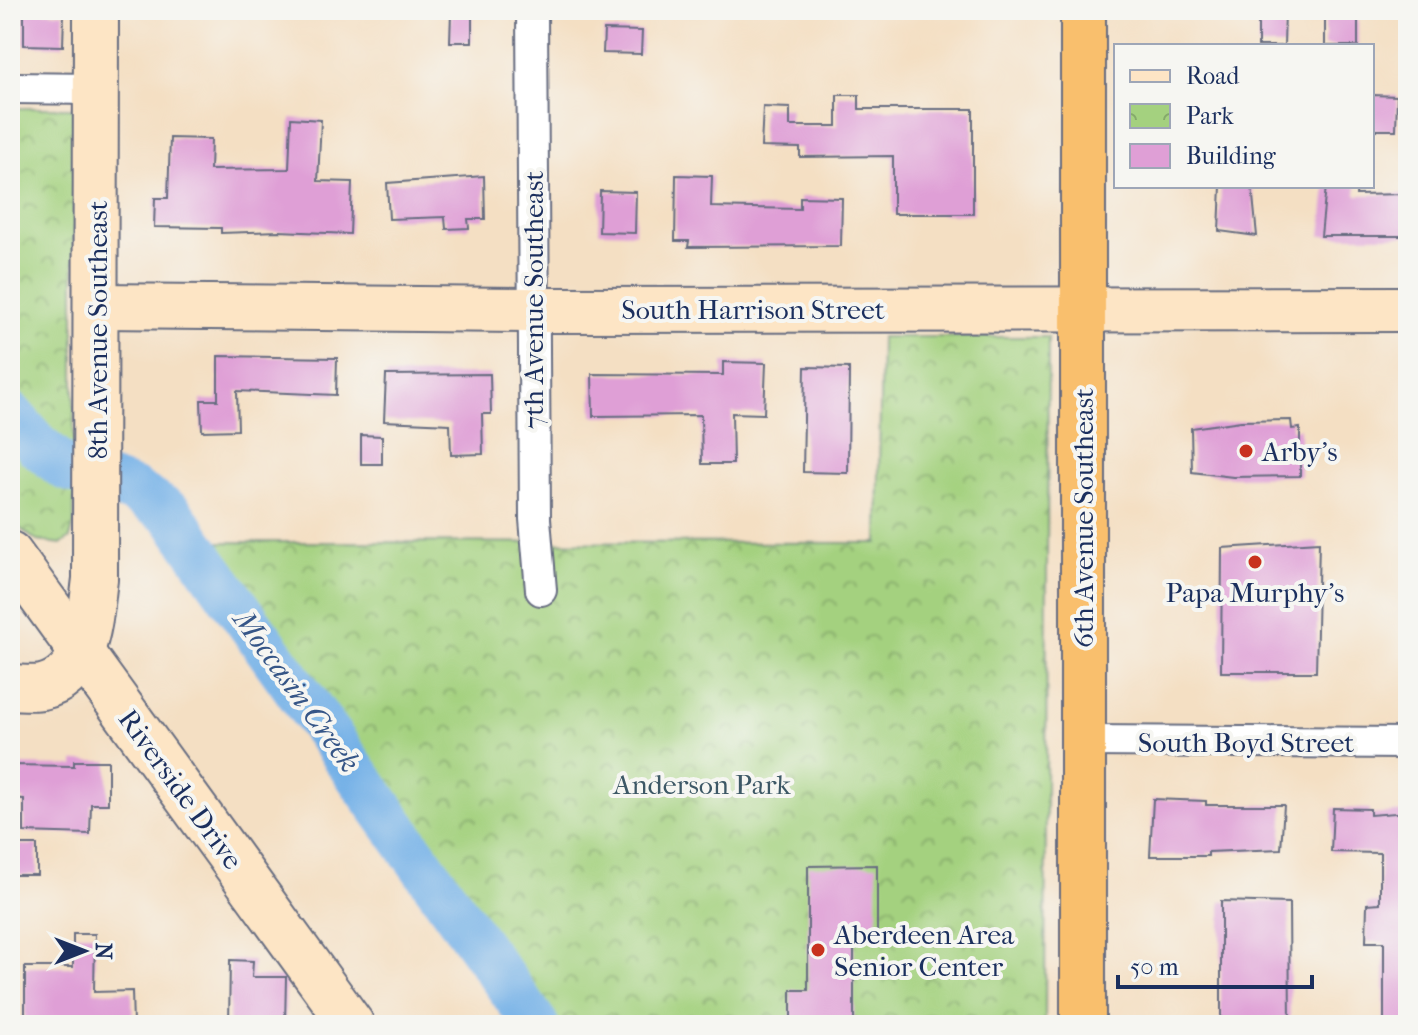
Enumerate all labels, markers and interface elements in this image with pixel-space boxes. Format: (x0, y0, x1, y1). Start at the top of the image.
legend (1114, 44, 1374, 188)
text: Road (1186, 62, 1240, 90)
text: Park (1186, 102, 1234, 130)
text: Building (1186, 142, 1277, 170)
street label: 7th Avenue Southeast (517, 171, 550, 429)
street label: 8th Avenue Southeast (81, 200, 114, 460)
street label: South Harrison Street (621, 293, 885, 326)
street label: 6th Avenue Southeast (1067, 388, 1100, 648)
place label: Arby's (1261, 435, 1338, 468)
marker: Arby's (1237, 442, 1255, 460)
marker: Papa Murphy's (1246, 553, 1264, 571)
place label: Papa Murphy's (1166, 576, 1344, 609)
water label: Moccasin Creek (225, 602, 367, 779)
street label: Riverside Drive (112, 703, 250, 876)
street label: South Boyd Street (1138, 726, 1354, 759)
park label: Anderson Park (612, 768, 791, 801)
north arrow (44, 911, 124, 991)
place label: Aberdeen Area Senior Center (833, 918, 1015, 983)
scale bar (1118, 939, 1312, 989)
marker: Aberdeen Area Senior Center (809, 941, 827, 959)
text: N (90, 943, 116, 960)
text: 50 m (1130, 953, 1179, 981)

